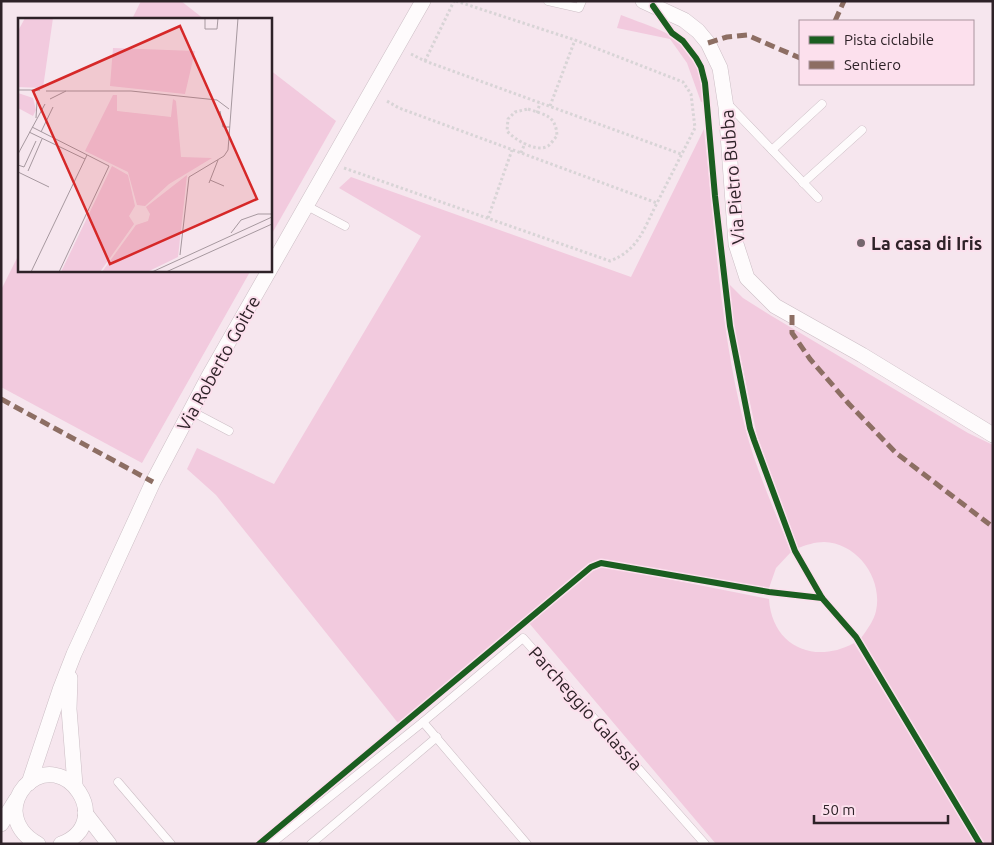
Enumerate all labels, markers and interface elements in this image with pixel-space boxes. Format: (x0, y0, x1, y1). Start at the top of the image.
inset map (18, 18, 271, 271)
legend (799, 20, 974, 85)
text: Pista ciclabile (844, 31, 934, 48)
text: Sentiero (844, 56, 901, 73)
street label: Via Pietro Bubba (716, 109, 748, 245)
place label: La casa di Iris (871, 233, 982, 253)
marker: La casa di Iris (855, 237, 867, 249)
street label: Via Roberto Goitre (173, 292, 263, 434)
street label: Parcheggio Galassia (525, 642, 647, 774)
scale bar (814, 792, 948, 824)
text: 50 m (822, 801, 855, 818)

